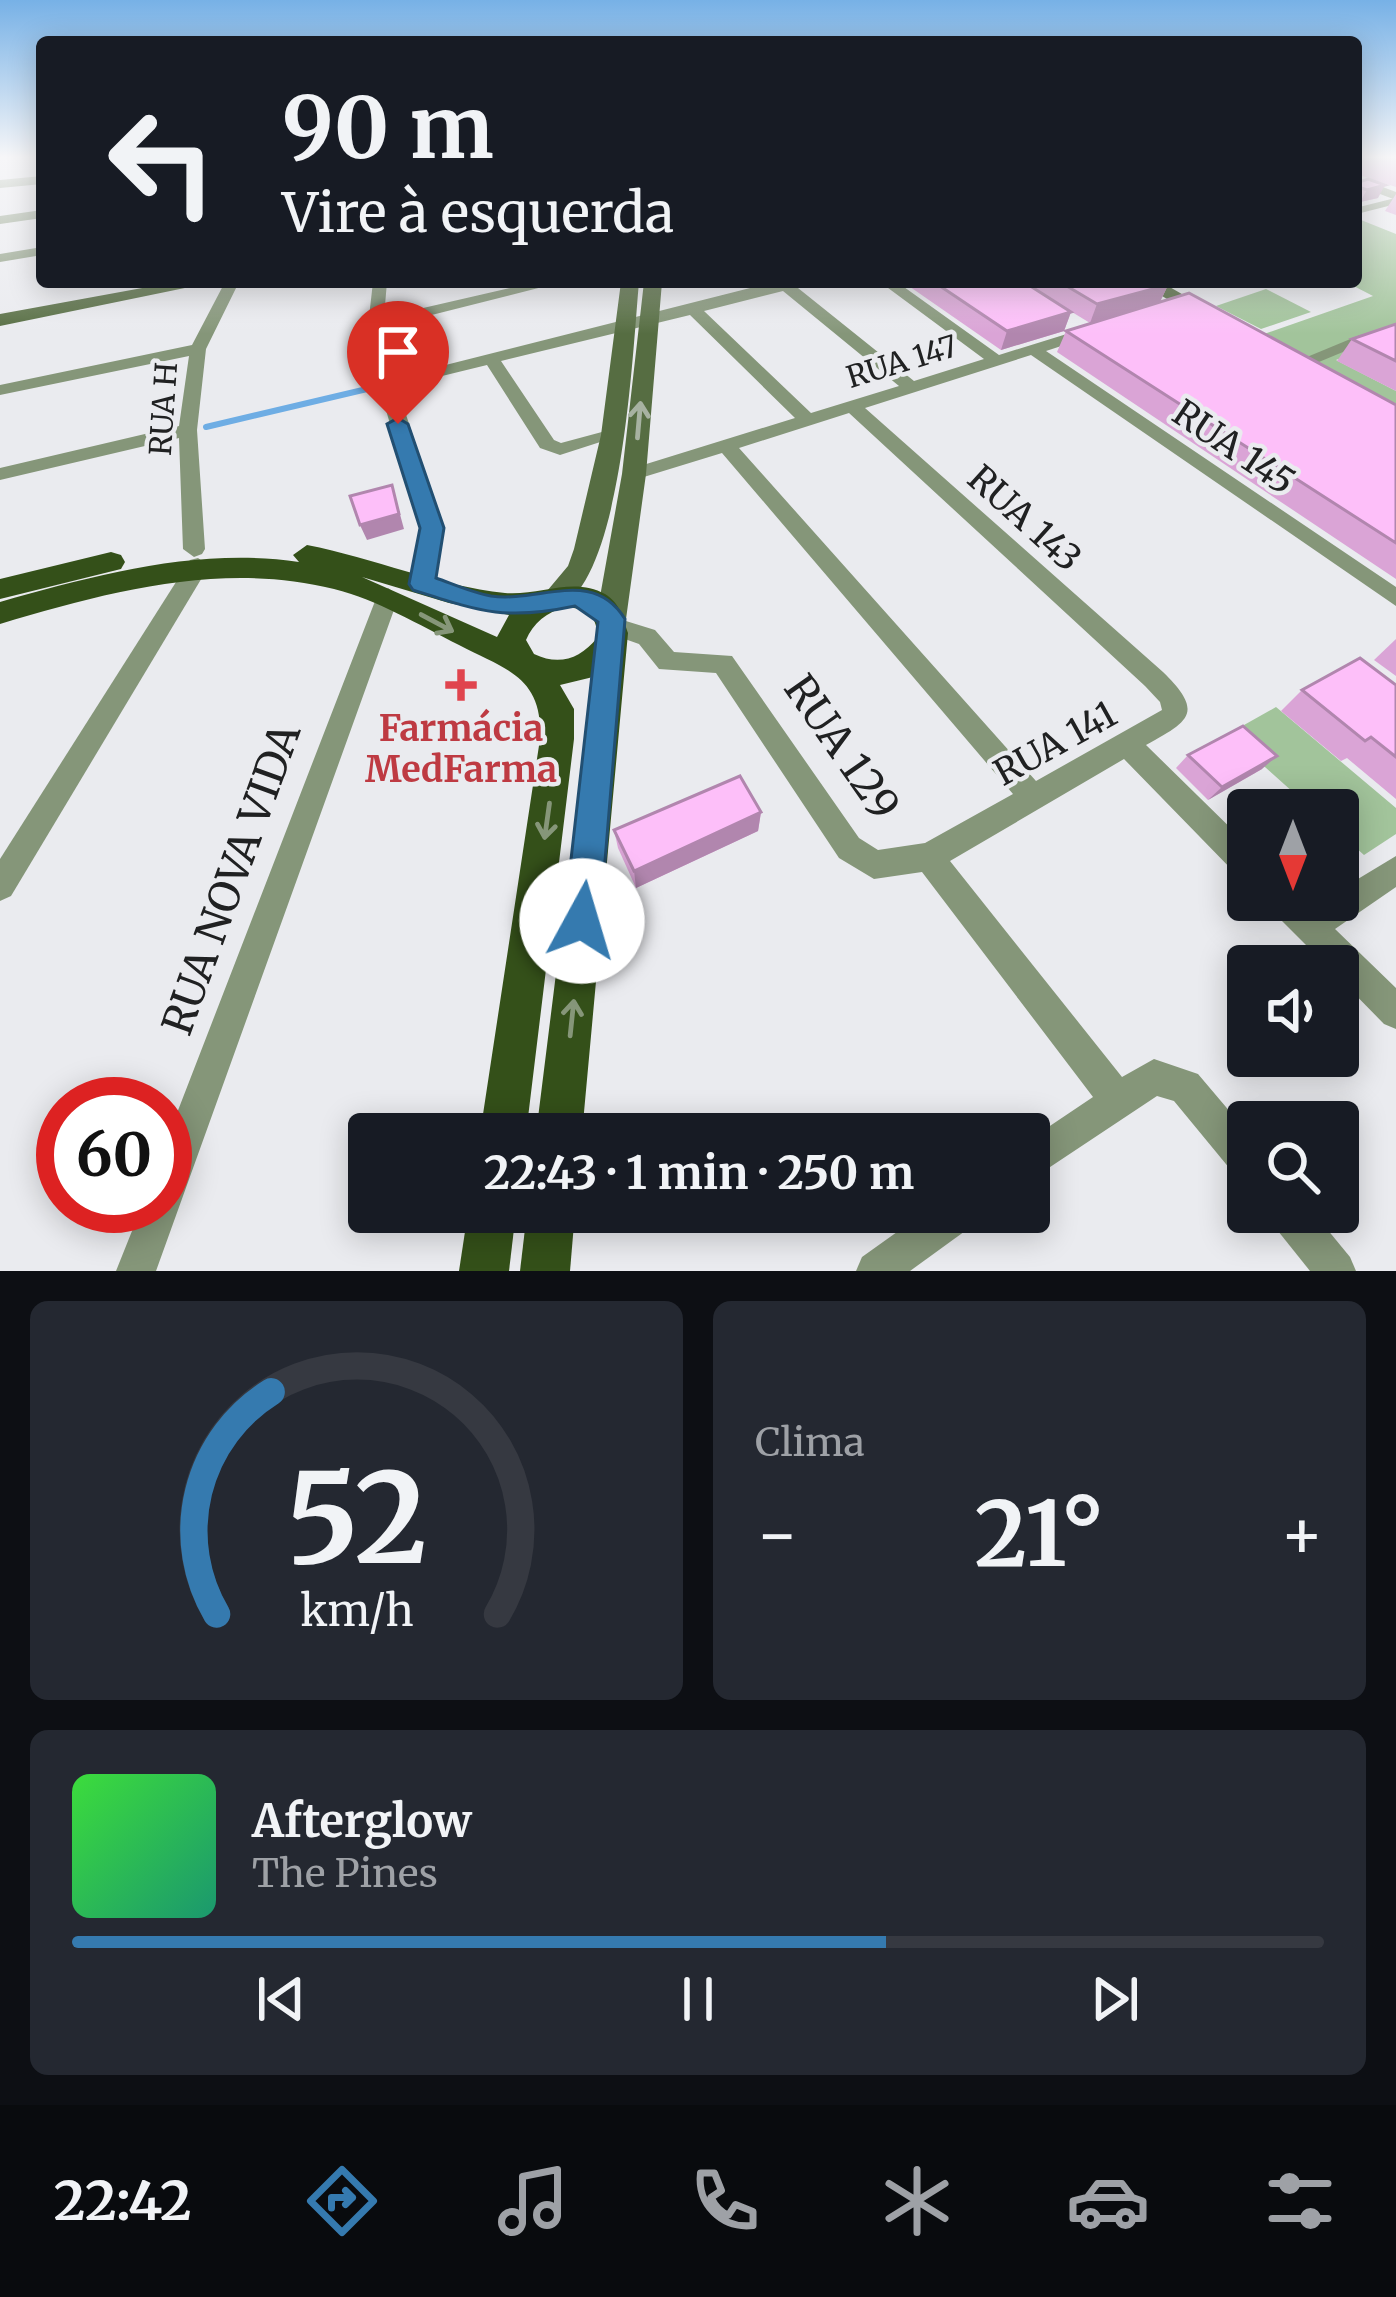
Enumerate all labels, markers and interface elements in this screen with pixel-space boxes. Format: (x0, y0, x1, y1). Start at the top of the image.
text: 90 m (282, 75, 494, 181)
icon: left (84, 84, 240, 240)
text: Vire à esquerda (282, 179, 674, 247)
pin (347, 301, 449, 424)
icon: arrive (365, 319, 431, 385)
street label: RUA 147 (842, 326, 962, 396)
street label: RUA H (141, 361, 185, 457)
street label: RUA 145 (1164, 390, 1303, 505)
one-way arrow (628, 401, 651, 440)
street label: RUA 143 (959, 456, 1091, 581)
one-way arrow (418, 612, 453, 635)
street label: RUA 129 (773, 665, 911, 829)
marker: Farmácia MedFarma (445, 669, 477, 701)
street label: RUA 141 (986, 691, 1124, 795)
place label: Farmácia MedFarma (365, 706, 557, 792)
street label: RUA NOVA VIDA (151, 716, 311, 1041)
north arrow (1227, 789, 1359, 921)
map controls (1227, 789, 1359, 1233)
one-way arrow (535, 800, 558, 839)
position arrow (519, 858, 645, 984)
button: sound (1227, 945, 1359, 1077)
one-way arrow (561, 999, 583, 1038)
speed limit sign: 60 (36, 1077, 192, 1233)
button: search (1227, 1101, 1359, 1233)
text: 22:43 · 1 min · 250 m (484, 1145, 914, 1201)
text: Clima (755, 1418, 865, 1467)
text: 52 (286, 1440, 427, 1597)
text: 21° (974, 1477, 1105, 1591)
text: − (755, 1493, 799, 1576)
text: + (1280, 1493, 1324, 1576)
text: km/h (300, 1583, 413, 1637)
text: Afterglow (252, 1793, 472, 1849)
text: The Pines (252, 1849, 438, 1898)
icon: previous (248, 1966, 314, 2032)
icon: pause (665, 1966, 731, 2032)
icon: next (1082, 1966, 1148, 2032)
icon: directions (300, 2159, 384, 2243)
icon: music (491, 2159, 575, 2243)
icon: phone (683, 2159, 767, 2243)
icon: climate (875, 2159, 959, 2243)
icon: car (1066, 2159, 1150, 2243)
icon: filters (1258, 2159, 1342, 2243)
text: 22:42 (54, 2167, 192, 2235)

